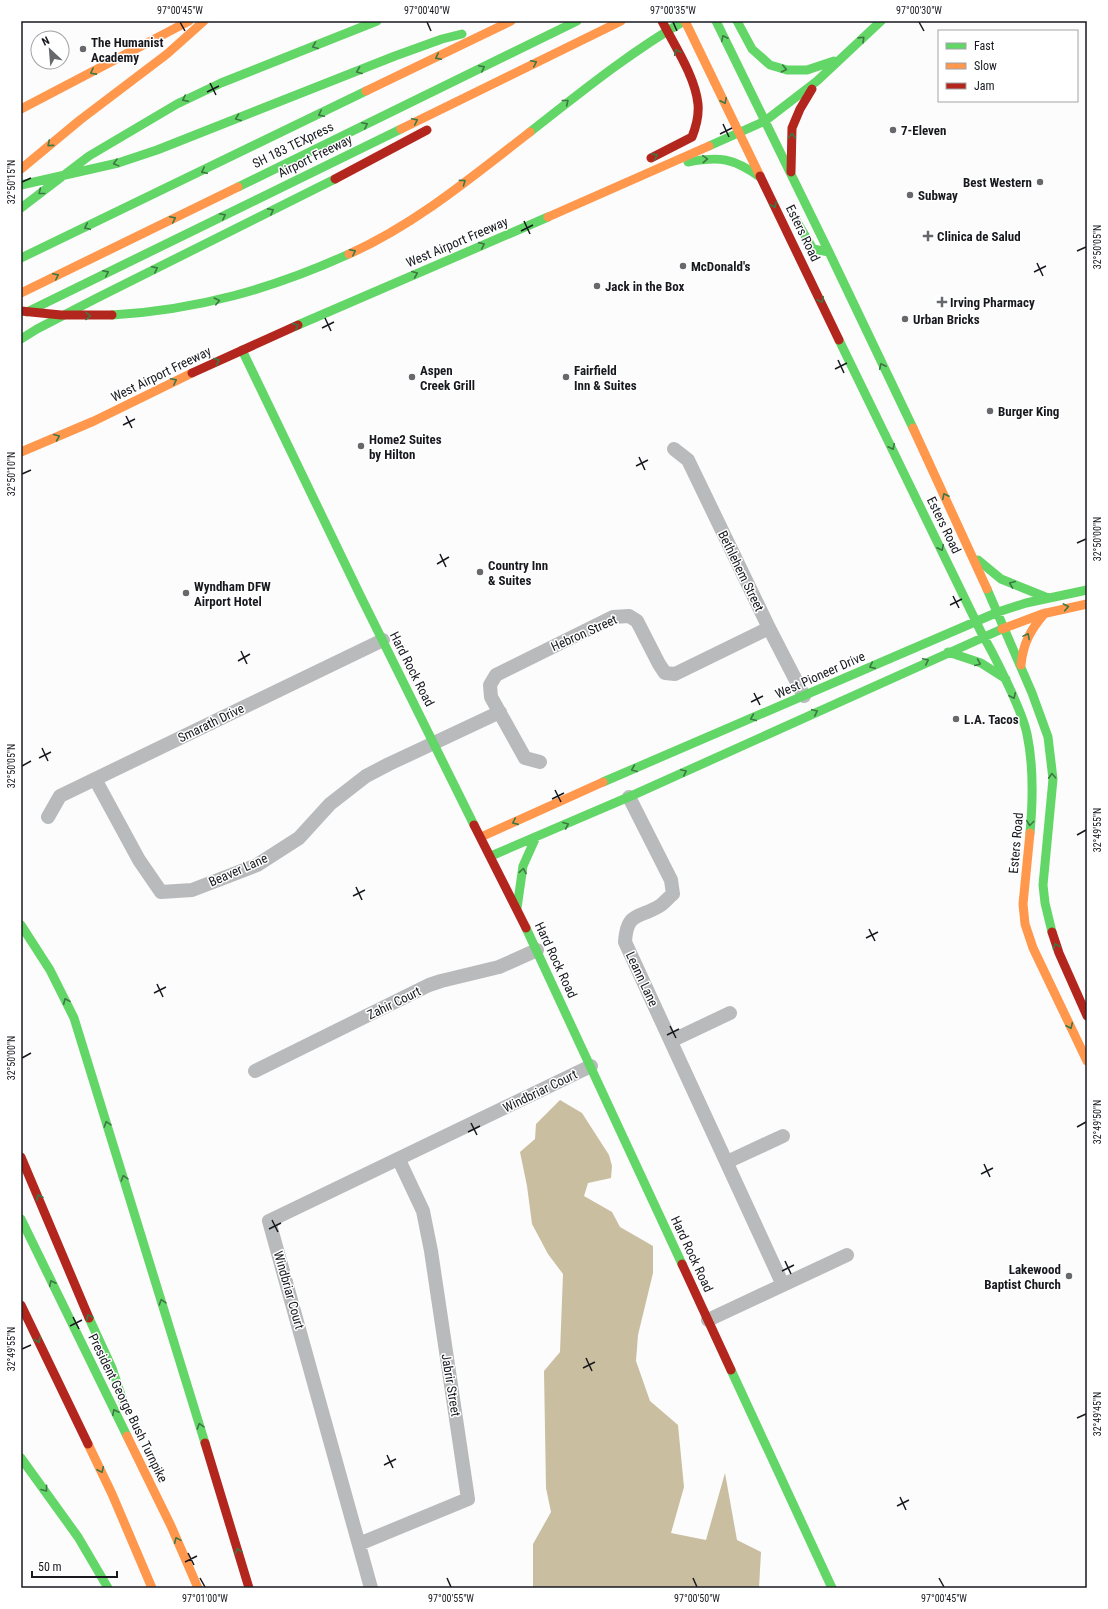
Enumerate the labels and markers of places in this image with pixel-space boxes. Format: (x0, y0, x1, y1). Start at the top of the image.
place label: The Humanist Academy (91, 35, 163, 65)
marker: The Humanist Academy (78, 44, 88, 54)
place label: 7-Eleven (901, 123, 946, 138)
marker: 7-Eleven (888, 125, 898, 135)
place label: Best Western (963, 175, 1032, 190)
marker: Best Western (1035, 177, 1045, 187)
place label: Subway (918, 188, 958, 203)
marker: Subway (905, 190, 915, 200)
place label: Clinica de Salud (937, 229, 1021, 244)
marker: Clinica de Salud (922, 230, 934, 242)
place label: McDonald's (691, 259, 750, 274)
marker: McDonald's (678, 261, 688, 271)
place label: Jack in the Box (605, 279, 685, 294)
marker: Jack in the Box (592, 281, 602, 291)
place label: Irving Pharmacy (950, 295, 1035, 310)
marker: Irving Pharmacy (937, 297, 947, 307)
place label: Urban Bricks (913, 312, 980, 327)
marker: Urban Bricks (900, 314, 910, 324)
place label: Aspen Creek Grill (420, 363, 475, 393)
place label: Fairfield Inn & Suites (574, 363, 637, 393)
marker: Aspen Creek Grill (407, 372, 417, 382)
marker: Fairfield Inn & Suites (561, 372, 571, 382)
place label: Burger King (998, 404, 1059, 419)
marker: Burger King (985, 406, 995, 416)
place label: Home2 Suites by Hilton (369, 432, 442, 462)
marker: Home2 Suites by Hilton (356, 441, 366, 451)
place label: Country Inn & Suites (488, 558, 548, 588)
marker: Country Inn & Suites (475, 567, 485, 577)
place label: Wyndham DFW Airport Hotel (194, 579, 271, 609)
marker: Wyndham DFW Airport Hotel (181, 588, 191, 598)
place label: L.A. Tacos (964, 712, 1019, 727)
marker: L.A. Tacos (951, 714, 961, 724)
place label: Lakewood Baptist Church (984, 1262, 1061, 1292)
marker: Lakewood Baptist Church (1064, 1271, 1074, 1281)

